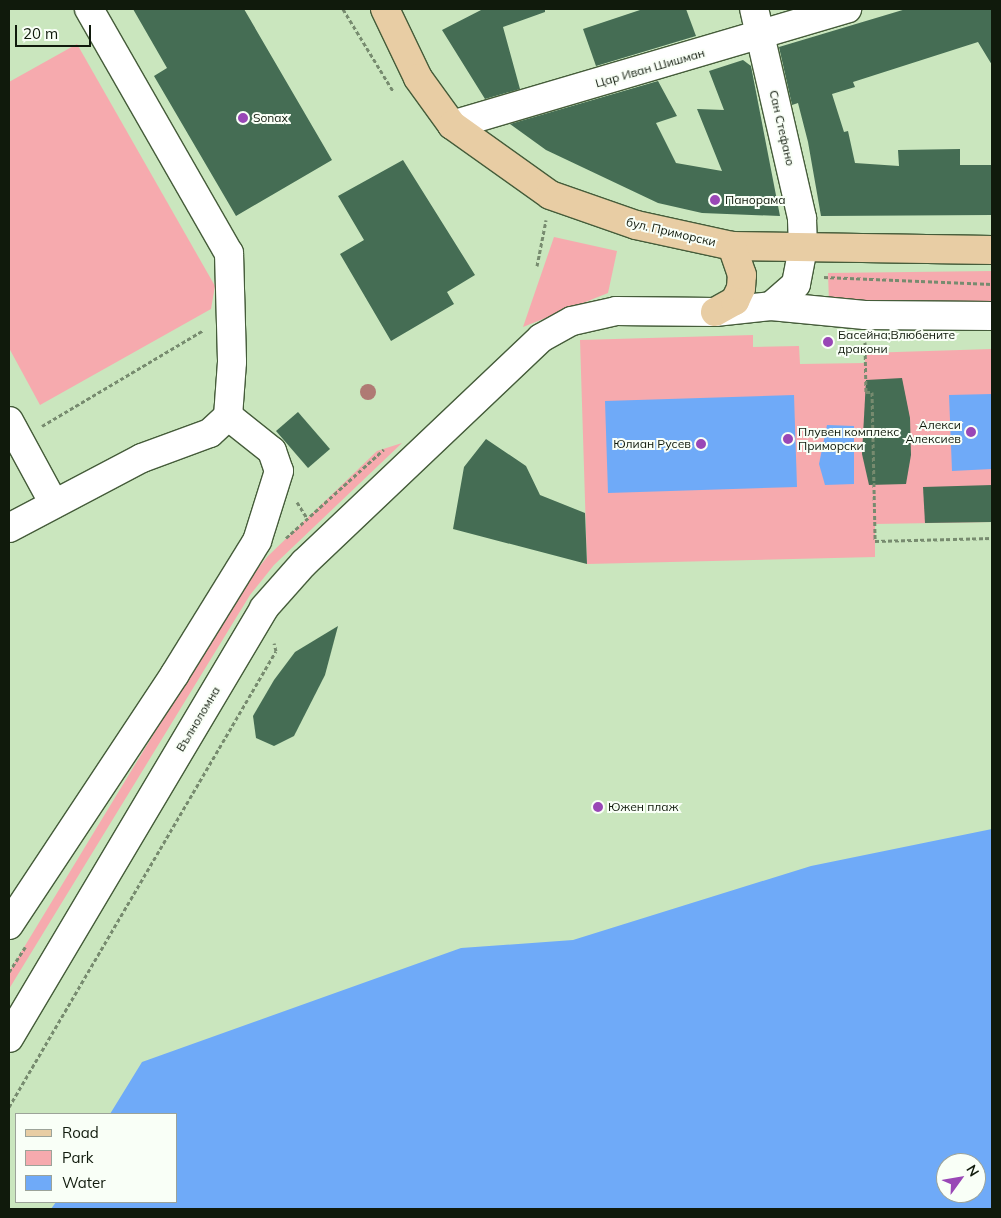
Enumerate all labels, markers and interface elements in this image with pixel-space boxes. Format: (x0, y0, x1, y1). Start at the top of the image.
scale bar (18, 15, 94, 47)
text: 20 m (23, 24, 58, 43)
street label: Цар Иван Шишман (594, 45, 706, 91)
street label: Сан Стефано (766, 89, 798, 167)
place label: Sonax (253, 111, 288, 125)
marker: Sonax (237, 112, 249, 124)
place label: Панорама (725, 193, 786, 207)
marker: Панорама (709, 194, 721, 206)
street label: бул. Приморски (625, 215, 717, 249)
place label: Басейна;Влюбените дракони (838, 328, 955, 356)
marker: Басейна;Влюбените дракони (822, 336, 834, 348)
place label: Алекси Алексиев (905, 418, 961, 446)
place label: Плувен комплекс Приморски (798, 425, 899, 453)
marker: Алекси Алексиев (965, 426, 977, 438)
marker: Плувен комплекс Приморски (782, 433, 794, 445)
place label: Юлиан Русев (613, 437, 691, 451)
marker: Юлиан Русев (695, 438, 707, 450)
street label: Вълноломна (173, 684, 223, 754)
place label: Южен плаж (608, 800, 678, 814)
marker: Южен плаж (592, 801, 604, 813)
legend (15, 1113, 178, 1203)
text: Road (62, 1123, 99, 1142)
text: Park (62, 1148, 94, 1167)
north arrow (936, 1153, 986, 1203)
text: N (962, 1161, 983, 1180)
text: Water (62, 1173, 106, 1192)

